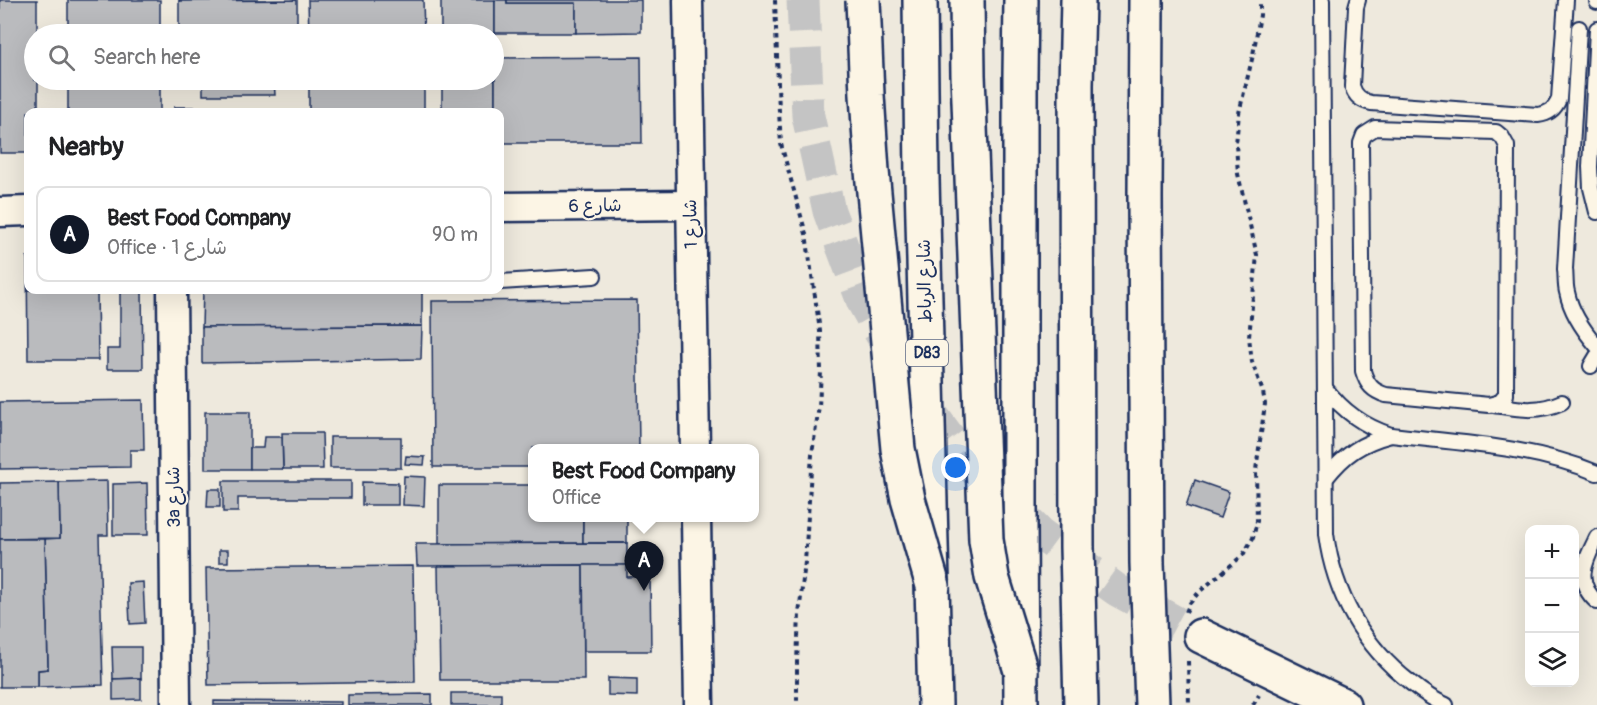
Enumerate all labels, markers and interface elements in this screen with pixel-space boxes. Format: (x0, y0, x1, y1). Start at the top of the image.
search box (24, 24, 504, 90)
icon: search (45, 41, 78, 74)
text: Search here (93, 43, 200, 71)
text: Nearby (48, 131, 124, 163)
street label: شارع 6 (568, 194, 622, 218)
street label: شارع 1 (679, 199, 703, 249)
text: Best Food Company (107, 204, 291, 232)
text: A (63, 222, 76, 247)
text: 90 m (432, 222, 478, 247)
text: Office · شارع 1 (107, 235, 227, 260)
street label: شارع الرباط (913, 239, 937, 323)
road number: D83 (906, 340, 948, 366)
popup (528, 444, 759, 522)
your location (941, 453, 970, 482)
text: Best Food Company (552, 457, 735, 485)
street label: 3a شارع (162, 466, 186, 528)
text: Office (552, 485, 601, 510)
map controls (1525, 525, 1579, 687)
button: + (1525, 525, 1579, 579)
pin: A (624, 542, 664, 591)
button: − (1525, 579, 1579, 633)
button: layers (1525, 633, 1579, 687)

